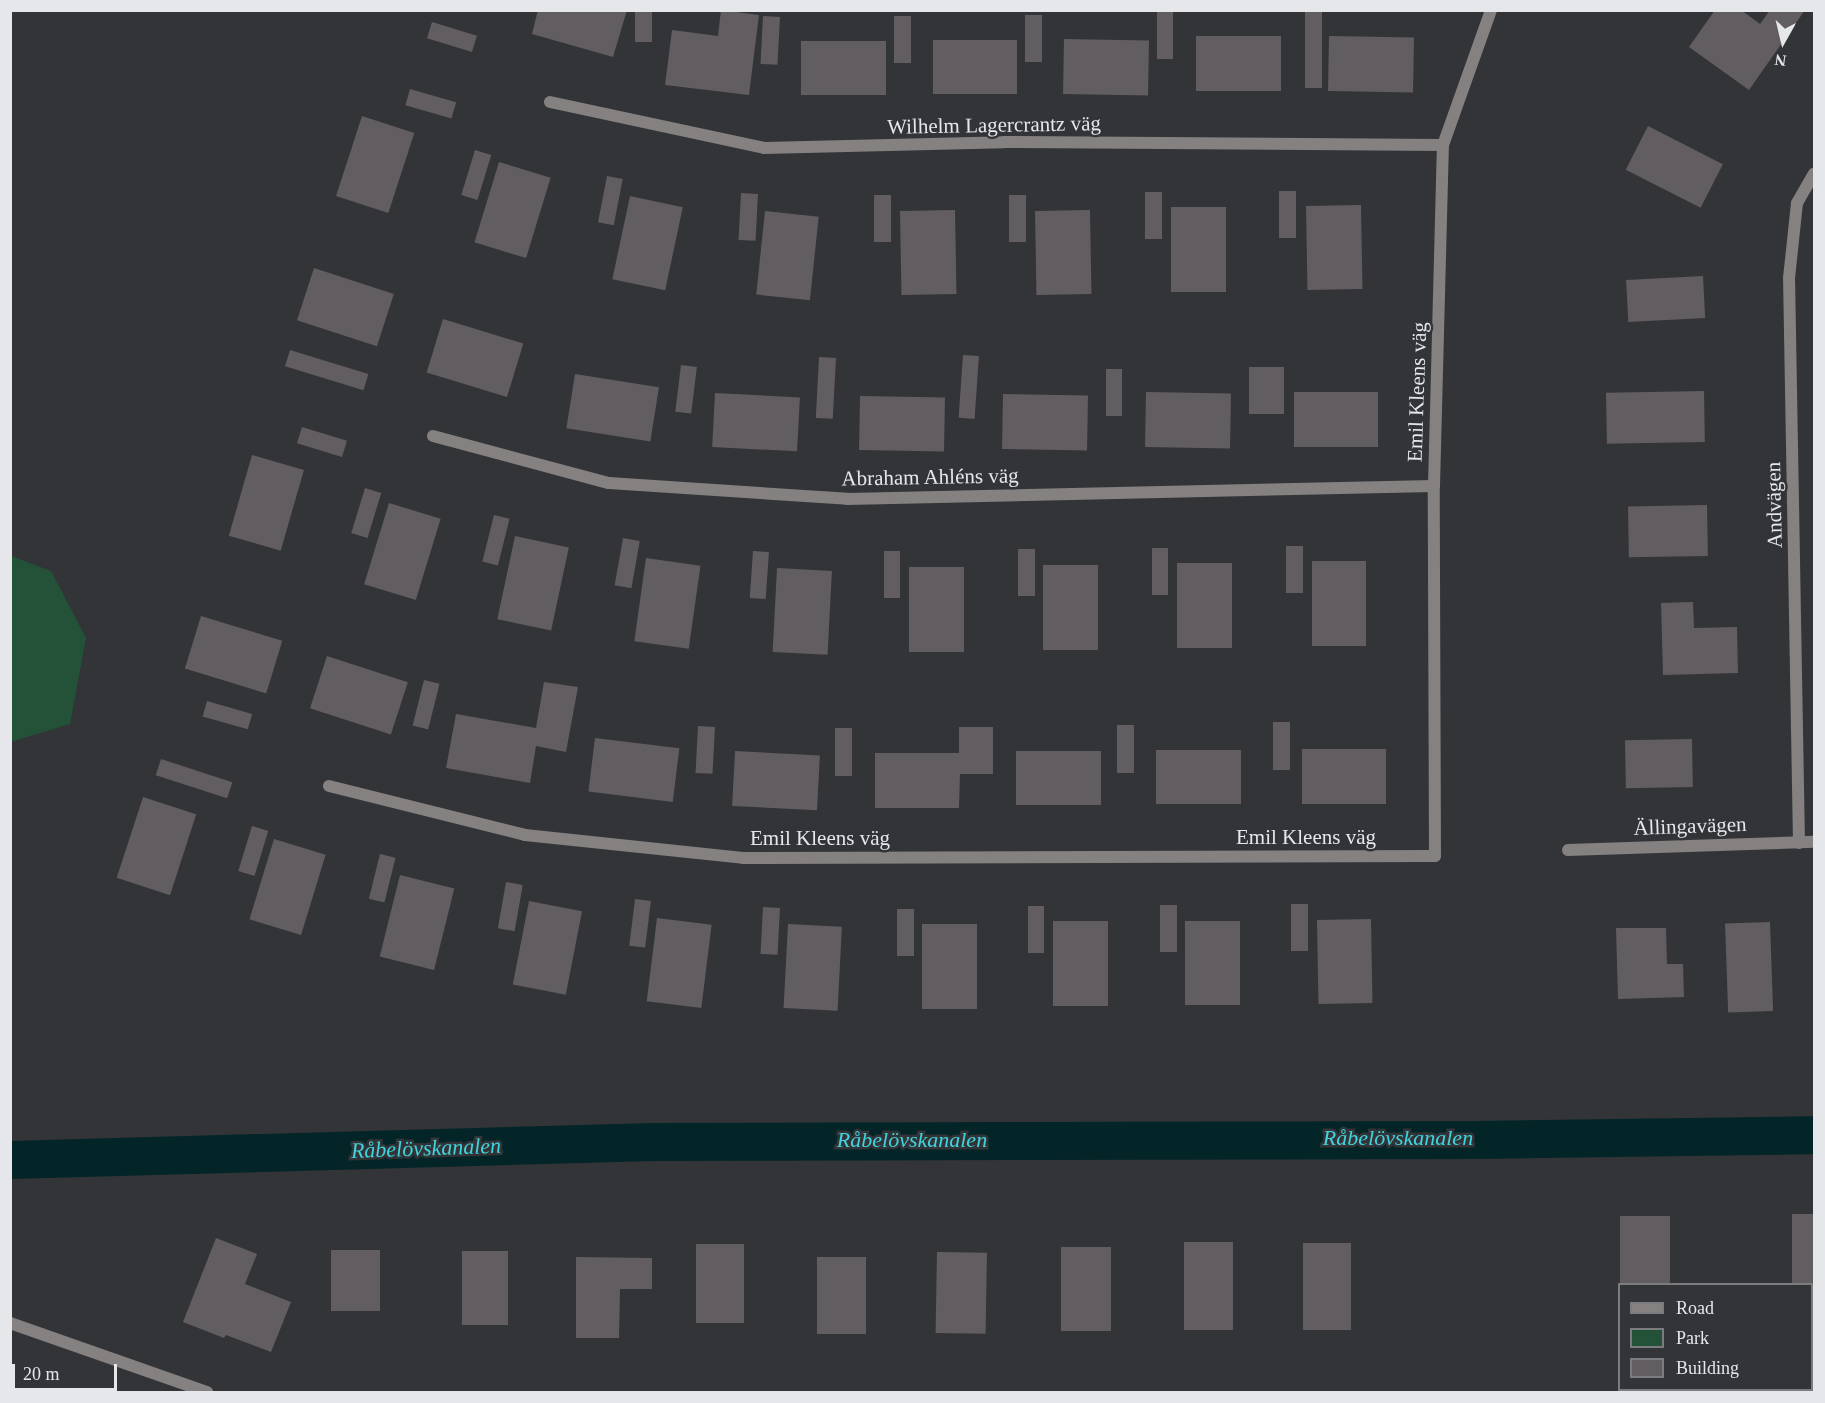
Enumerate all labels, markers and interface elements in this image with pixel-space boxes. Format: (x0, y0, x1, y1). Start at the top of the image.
north arrow (1753, 12, 1813, 72)
text: N (1774, 51, 1787, 70)
street label: Wilhelm Lagercrantz väg (887, 111, 1101, 139)
street label: Emil Kleens väg (1402, 322, 1432, 462)
street label: Andvägen (1761, 462, 1787, 548)
street label: Abraham Ahléns väg (841, 463, 1019, 491)
street label: Ällingavägen (1633, 811, 1747, 841)
street label: Emil Kleens väg (1236, 824, 1376, 850)
street label: Emil Kleens väg (750, 825, 890, 851)
water label: Råbelövskanalen (1323, 1125, 1473, 1151)
water label: Råbelövskanalen (837, 1127, 987, 1153)
water label: Råbelövskanalen (350, 1132, 502, 1164)
legend (1618, 1283, 1813, 1391)
text: Road (1676, 1298, 1714, 1318)
text: Park (1676, 1328, 1709, 1348)
scale bar (15, 1352, 120, 1390)
text: Building (1676, 1358, 1739, 1378)
text: 20 m (23, 1364, 60, 1384)

